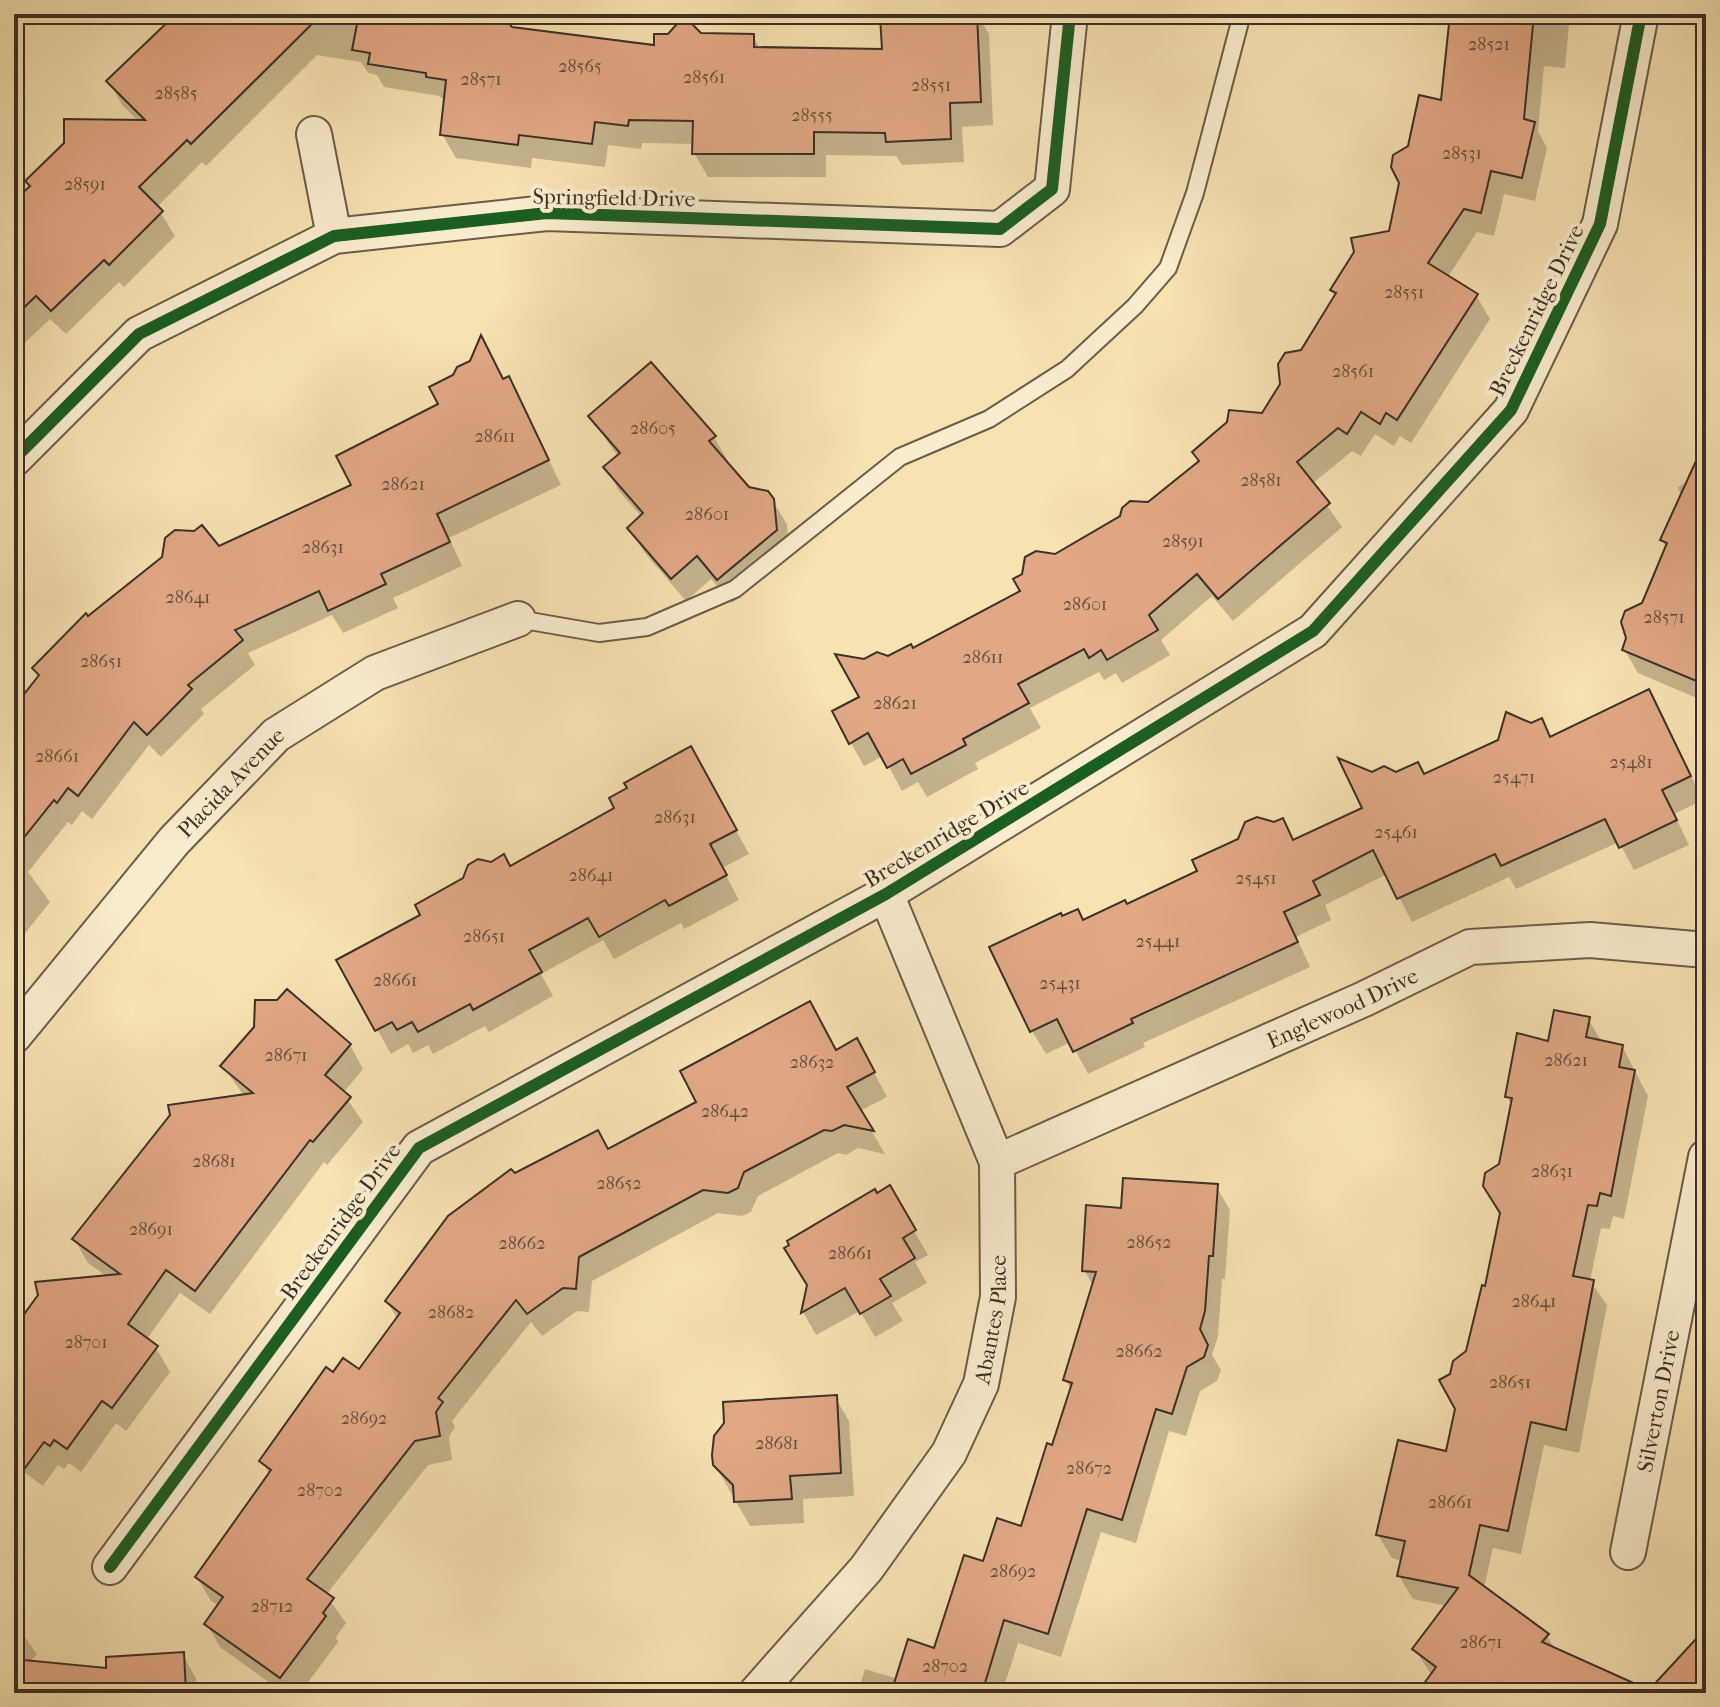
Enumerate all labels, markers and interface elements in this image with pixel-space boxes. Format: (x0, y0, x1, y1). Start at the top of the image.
house number: 28521 (1468, 34, 1510, 55)
house number: 28565 (558, 56, 602, 77)
house number: 28561 (683, 67, 725, 88)
house number: 28571 (460, 69, 502, 90)
house number: 28551 (911, 75, 951, 96)
house number: 28585 (155, 83, 198, 104)
house number: 28555 (791, 105, 833, 126)
house number: 28531 (1442, 143, 1482, 164)
house number: 28591 (64, 174, 106, 195)
street label: Springfield Drive (532, 184, 696, 212)
street label: Breckenridge Drive (1484, 220, 1590, 400)
house number: 28551 (1384, 282, 1424, 303)
house number: 28561 (1332, 361, 1374, 382)
house number: 28605 (630, 418, 676, 439)
house number: 28611 (475, 426, 515, 447)
house number: 28581 (1240, 470, 1282, 491)
house number: 28621 (381, 474, 425, 495)
house number: 28601 (685, 504, 729, 525)
house number: 28591 (1162, 531, 1204, 552)
house number: 28631 (302, 537, 344, 558)
house number: 28641 (165, 587, 211, 608)
house number: 28601 (1063, 594, 1107, 615)
house number: 28571 (1643, 607, 1685, 628)
house number: 28611 (963, 647, 1003, 668)
house number: 28651 (80, 651, 122, 672)
house number: 28621 (873, 693, 917, 714)
street label: Placida Avenue (172, 721, 289, 844)
house number: 28661 (35, 746, 79, 767)
house number: 25481 (1609, 752, 1653, 773)
house number: 25471 (1493, 767, 1535, 788)
street label: Breckenridge Drive (859, 774, 1034, 893)
house number: 28631 (654, 807, 696, 828)
house number: 25461 (1374, 822, 1418, 843)
house number: 28641 (568, 865, 614, 886)
house number: 25451 (1235, 868, 1277, 889)
house number: 28651 (463, 926, 505, 947)
house number: 25441 (1136, 931, 1180, 952)
street label: Englewood Drive (1263, 963, 1422, 1055)
house number: 28661 (373, 970, 417, 991)
house number: 25431 (1039, 973, 1081, 994)
house number: 28671 (264, 1045, 308, 1066)
house number: 28621 (1544, 1050, 1588, 1071)
house number: 28632 (790, 1052, 834, 1073)
house number: 28642 (701, 1101, 749, 1122)
street label: Breckenridge Drive (275, 1138, 406, 1305)
house number: 28681 (192, 1151, 236, 1172)
house number: 28631 (1531, 1161, 1573, 1182)
house number: 28652 (596, 1173, 642, 1194)
house number: 28691 (129, 1219, 173, 1240)
house number: 28652 (1126, 1232, 1172, 1253)
house number: 28662 (498, 1233, 546, 1254)
house number: 28661 (828, 1243, 872, 1264)
street label: Abantes Place (969, 1255, 1013, 1387)
house number: 28641 (1511, 1291, 1557, 1312)
house number: 28682 (428, 1302, 474, 1323)
street label: Silverton Drive (1632, 1327, 1686, 1475)
house number: 28701 (64, 1332, 108, 1353)
house number: 28662 (1115, 1341, 1163, 1362)
house number: 28651 (1489, 1372, 1531, 1393)
house number: 28692 (341, 1408, 387, 1429)
house number: 28681 (755, 1433, 799, 1454)
house number: 28672 (1066, 1458, 1112, 1479)
house number: 28702 (297, 1480, 343, 1501)
house number: 28661 (1428, 1492, 1472, 1513)
house number: 28692 (990, 1561, 1036, 1582)
house number: 28712 (251, 1596, 293, 1617)
house number: 28671 (1459, 1632, 1503, 1653)
house number: 28702 (922, 1656, 968, 1677)

